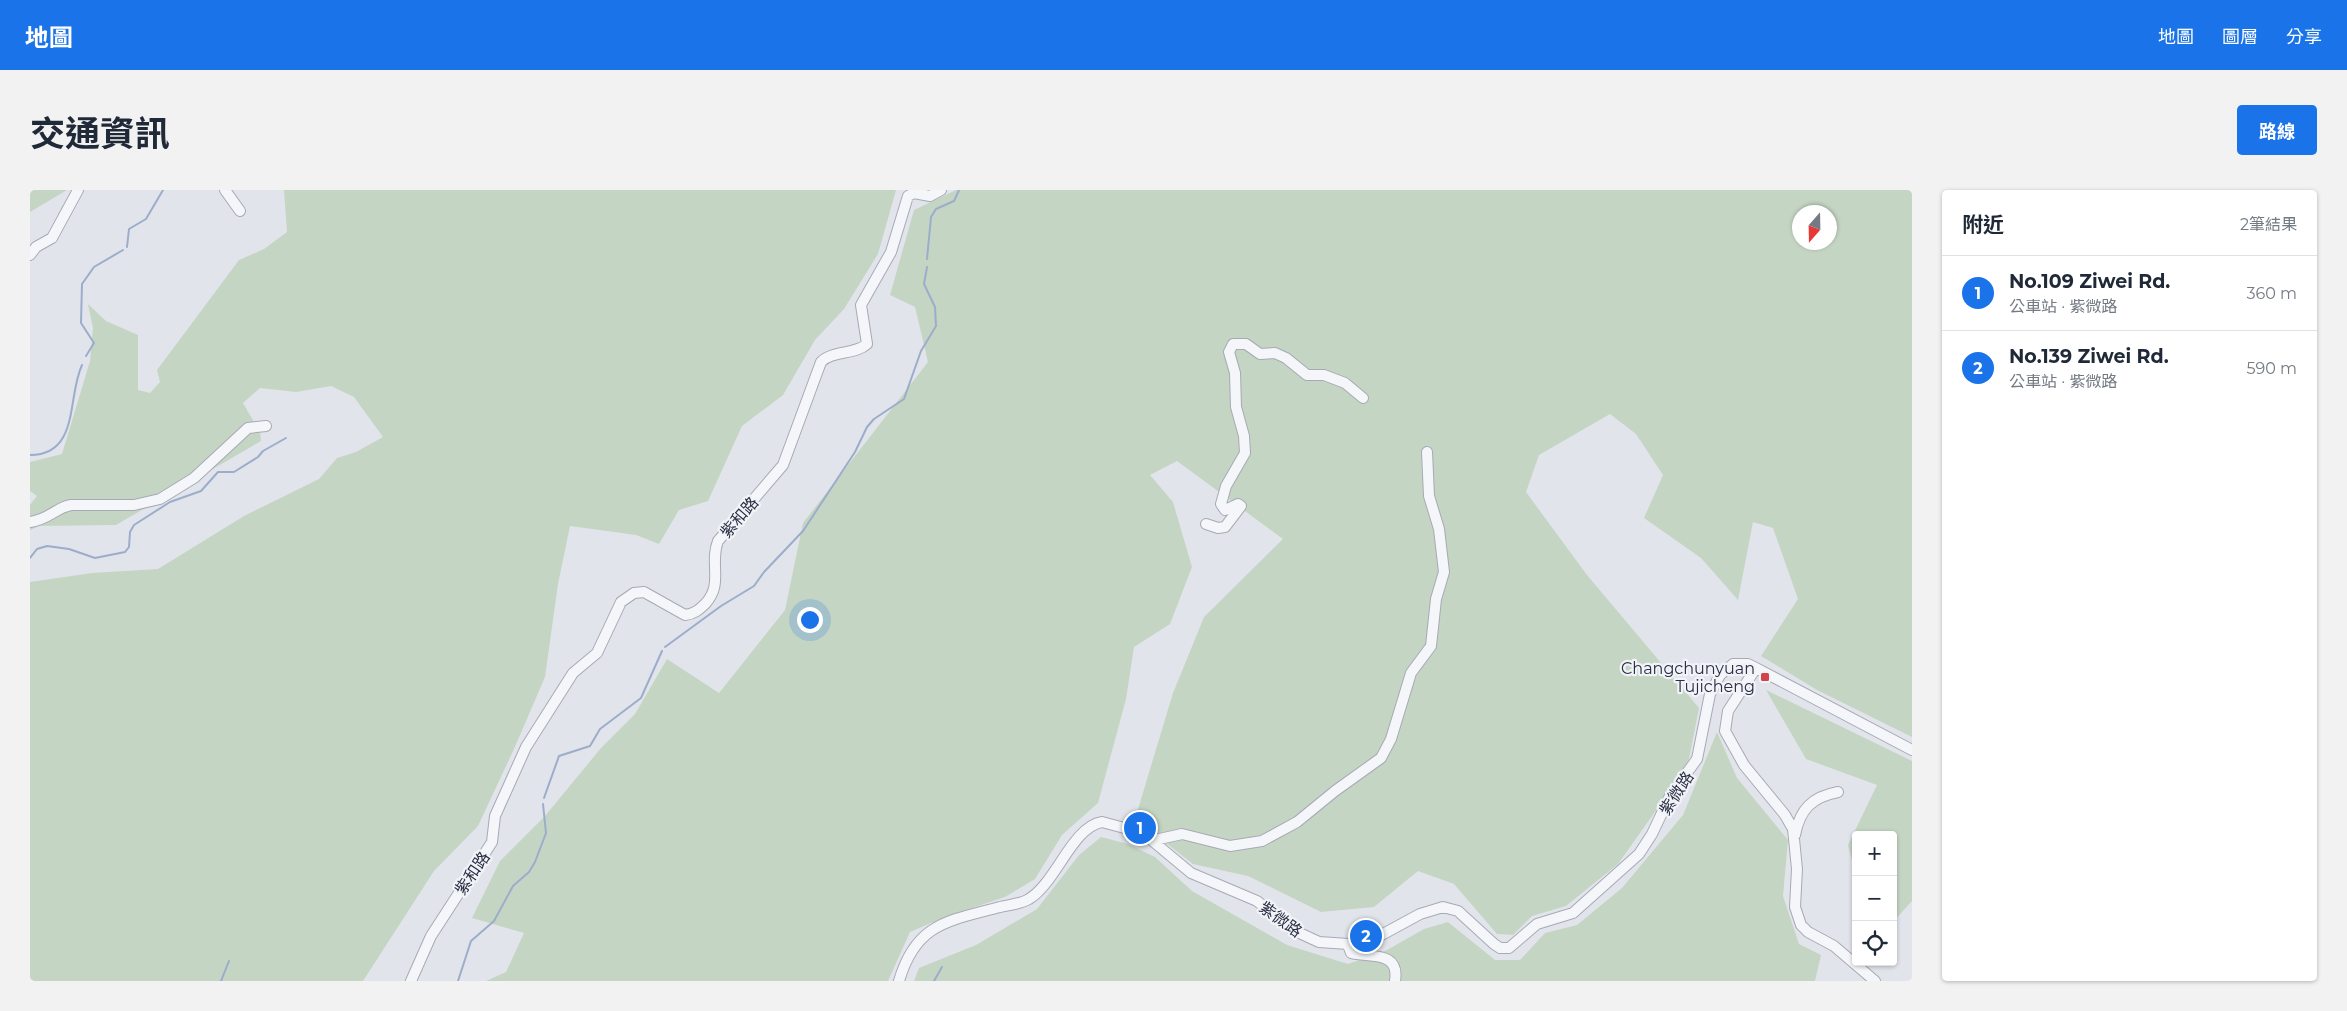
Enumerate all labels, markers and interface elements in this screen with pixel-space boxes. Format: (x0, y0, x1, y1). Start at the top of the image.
text: 地圖 (25, 23, 73, 52)
text: 地圖 (2158, 26, 2194, 48)
text: 圖層 (2222, 26, 2258, 48)
text: 分享 (2286, 26, 2322, 48)
button: 路線 (2237, 105, 2317, 155)
text: 交通資訊 (30, 112, 170, 155)
north arrow (1792, 205, 1837, 250)
text: 附近 (1962, 212, 2004, 237)
text: 2筆結果 (2240, 215, 2297, 234)
text: No.109 Ziwei Rd. (2009, 270, 2170, 293)
text: 1 (1975, 284, 1981, 303)
text: 360 m (2246, 284, 2297, 303)
text: 公車站 · 紫微路 (2009, 297, 2117, 316)
text: No.139 Ziwei Rd. (2009, 345, 2169, 368)
text: 2 (1973, 359, 1983, 378)
text: 590 m (2246, 359, 2297, 378)
text: 公車站 · 紫微路 (2009, 372, 2117, 391)
street label: 紫和路 (716, 493, 762, 542)
your location (797, 607, 823, 633)
place label: Changchunyuan Tujicheng (1621, 659, 1755, 696)
marker: Changchunyuan Tujicheng (1759, 671, 1771, 683)
street label: 紫微路 (1655, 768, 1697, 819)
pin: 1 (1124, 809, 1156, 847)
map controls (1852, 831, 1897, 966)
button: + (1852, 831, 1897, 876)
street label: 紫和路 (451, 848, 494, 898)
button: − (1852, 876, 1897, 921)
street label: 紫微路 (1256, 898, 1306, 941)
pin: 2 (1350, 917, 1382, 955)
button: locate (1852, 921, 1897, 966)

